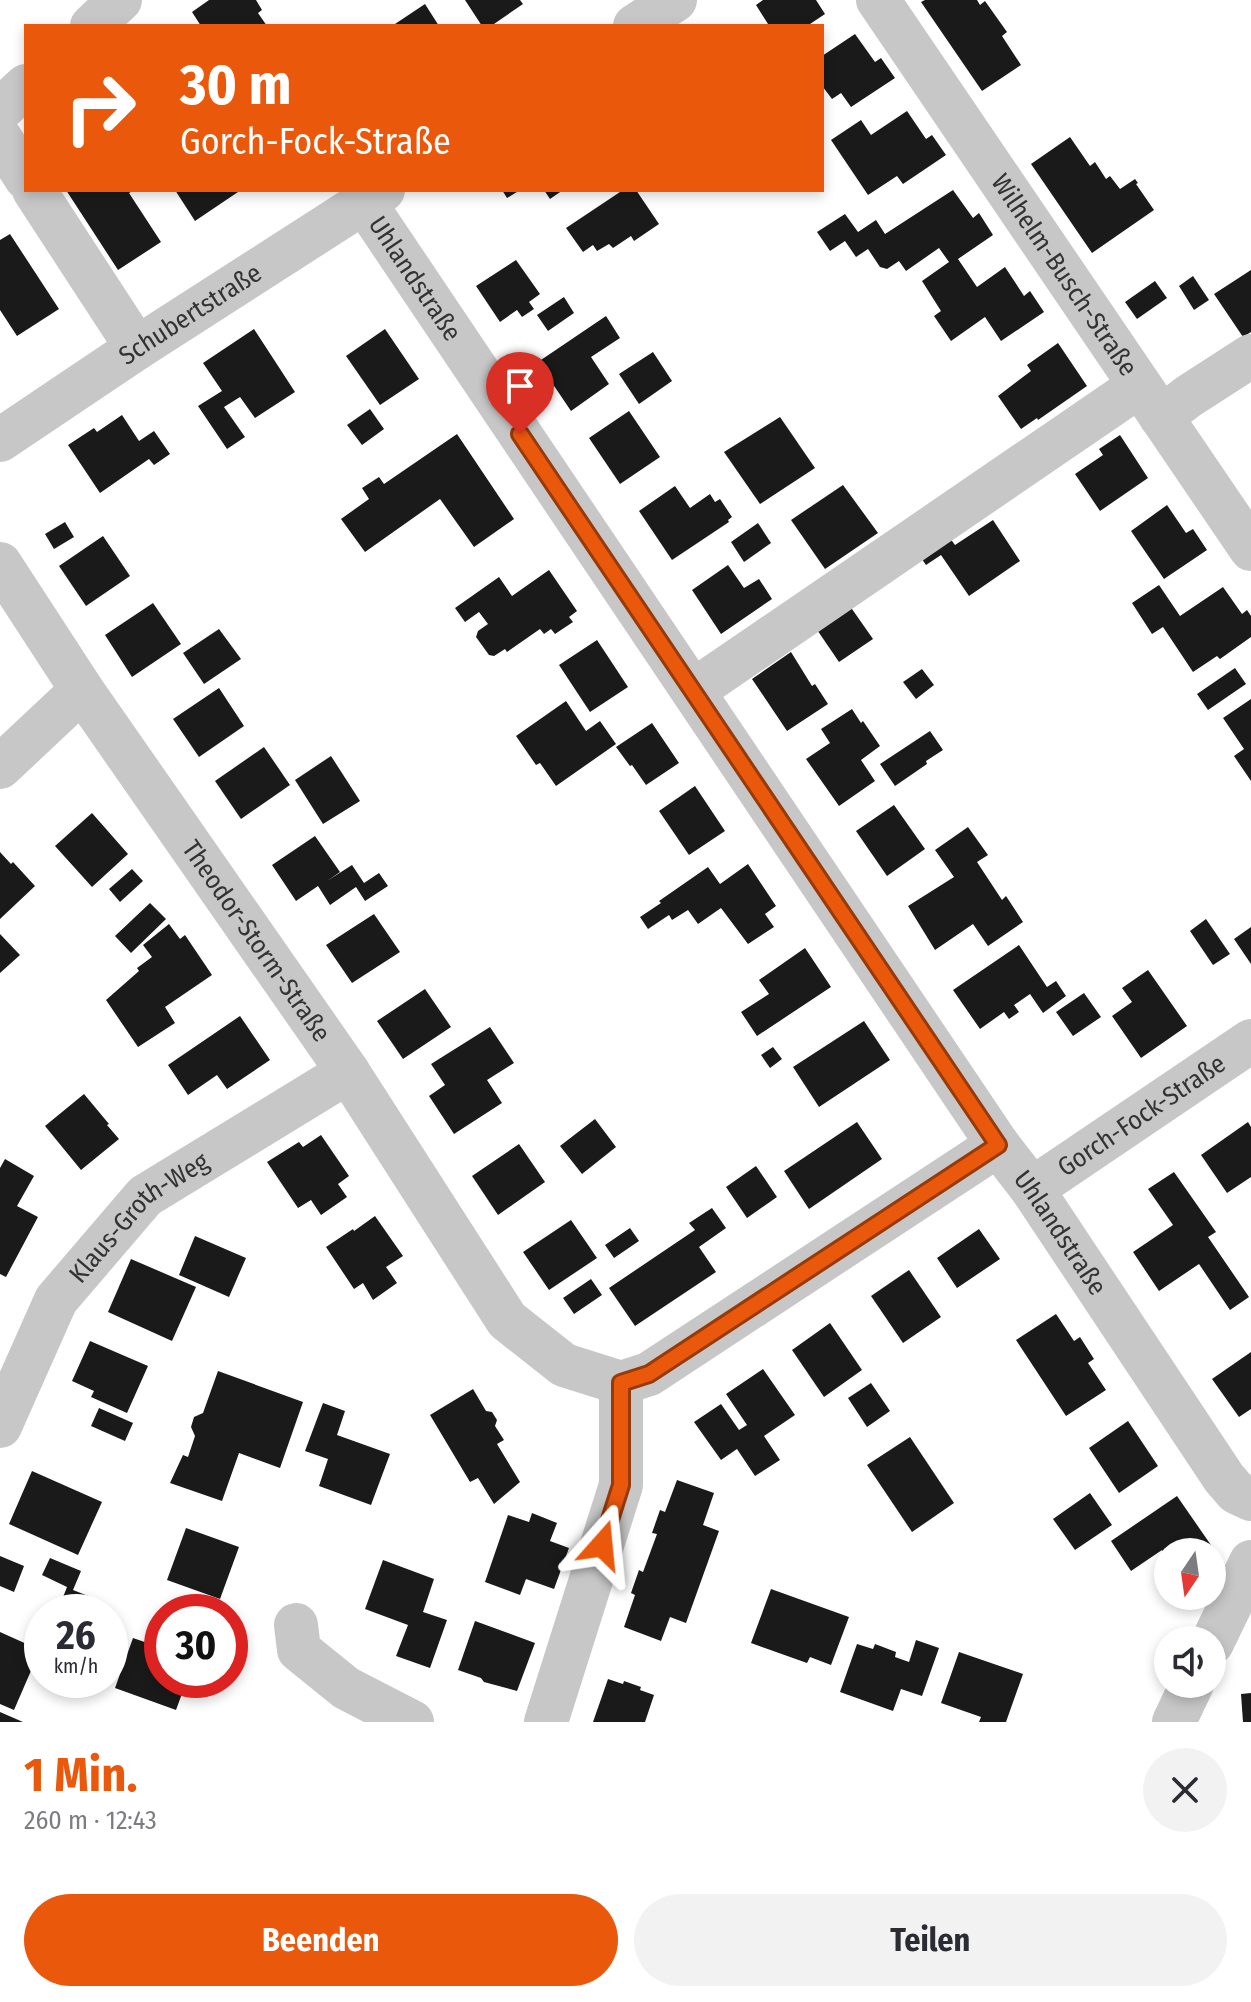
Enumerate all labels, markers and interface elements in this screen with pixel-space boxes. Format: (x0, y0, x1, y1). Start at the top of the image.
text: 30 m (180, 52, 291, 119)
icon: right (48, 56, 152, 160)
text: Gorch-Fock-Straße (180, 120, 451, 164)
street label: Wilhelm-Busch-Straße (985, 168, 1144, 382)
street label: Uhlandstraße (362, 210, 468, 347)
street label: Schubertstraße (113, 257, 267, 372)
pin (486, 352, 554, 434)
icon: arrive (498, 364, 542, 408)
street label: Theodor-Storm-Straße (175, 834, 337, 1048)
street label: Gorch-Fock-Straße (1052, 1048, 1231, 1183)
street label: Klaus-Groth-Weg (63, 1146, 215, 1289)
street label: Uhlandstraße (1007, 1164, 1113, 1301)
position arrow (560, 1503, 644, 1587)
north arrow (1154, 1538, 1226, 1610)
map controls (1154, 1538, 1226, 1698)
speed limit sign: 30 (144, 1594, 248, 1698)
text: 26 (56, 1612, 96, 1660)
button: sound (1154, 1626, 1226, 1698)
text: km/h (54, 1654, 98, 1678)
text: 1 Min. (24, 1746, 137, 1804)
button: close (1143, 1748, 1227, 1832)
text: 260 m · 12:43 (24, 1805, 157, 1836)
button: Beenden (24, 1894, 618, 1986)
button: Teilen (634, 1894, 1227, 1986)

